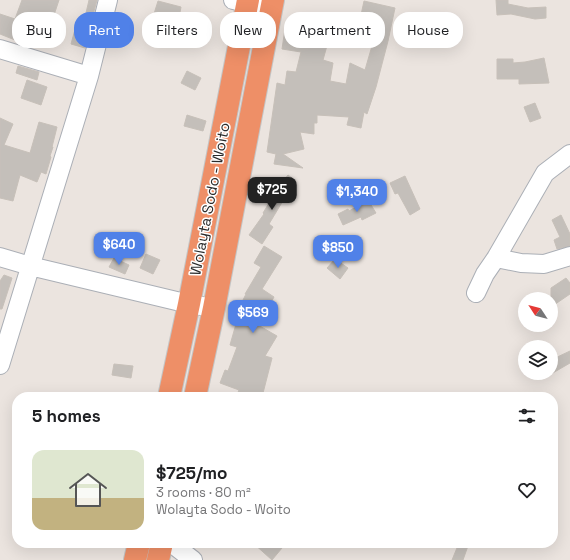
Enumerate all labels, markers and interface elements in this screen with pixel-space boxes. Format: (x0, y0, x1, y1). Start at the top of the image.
chip: Buy (12, 12, 66, 48)
chip: Rent (74, 12, 134, 48)
chip: Filters (142, 12, 212, 48)
chip: New (220, 12, 276, 48)
chip: Apartment (284, 12, 385, 48)
chip: House (393, 12, 463, 48)
street label: Wolayta Sodo - Woito (185, 121, 234, 277)
pin: $725 (248, 177, 296, 211)
pin: $1,340 (324, 179, 390, 213)
text: $725 (257, 181, 287, 198)
text: $1,340 (336, 183, 378, 200)
pin: $640 (95, 232, 143, 266)
pin: $850 (314, 235, 362, 269)
text: $640 (103, 236, 135, 253)
text: $850 (322, 239, 354, 256)
north arrow (518, 292, 558, 332)
map controls (518, 292, 558, 380)
pin: $569 (229, 300, 277, 334)
text: $569 (237, 304, 269, 321)
button: layers (518, 340, 558, 380)
text: 5 homes (32, 405, 101, 427)
icon: filters (516, 405, 538, 427)
text: $725/mo (156, 462, 227, 484)
icon: home (64, 466, 112, 514)
icon: heart (516, 479, 538, 501)
text: 3 rooms · 80 m² (156, 484, 251, 501)
text: Wolayta Sodo - Woito (156, 501, 291, 518)

